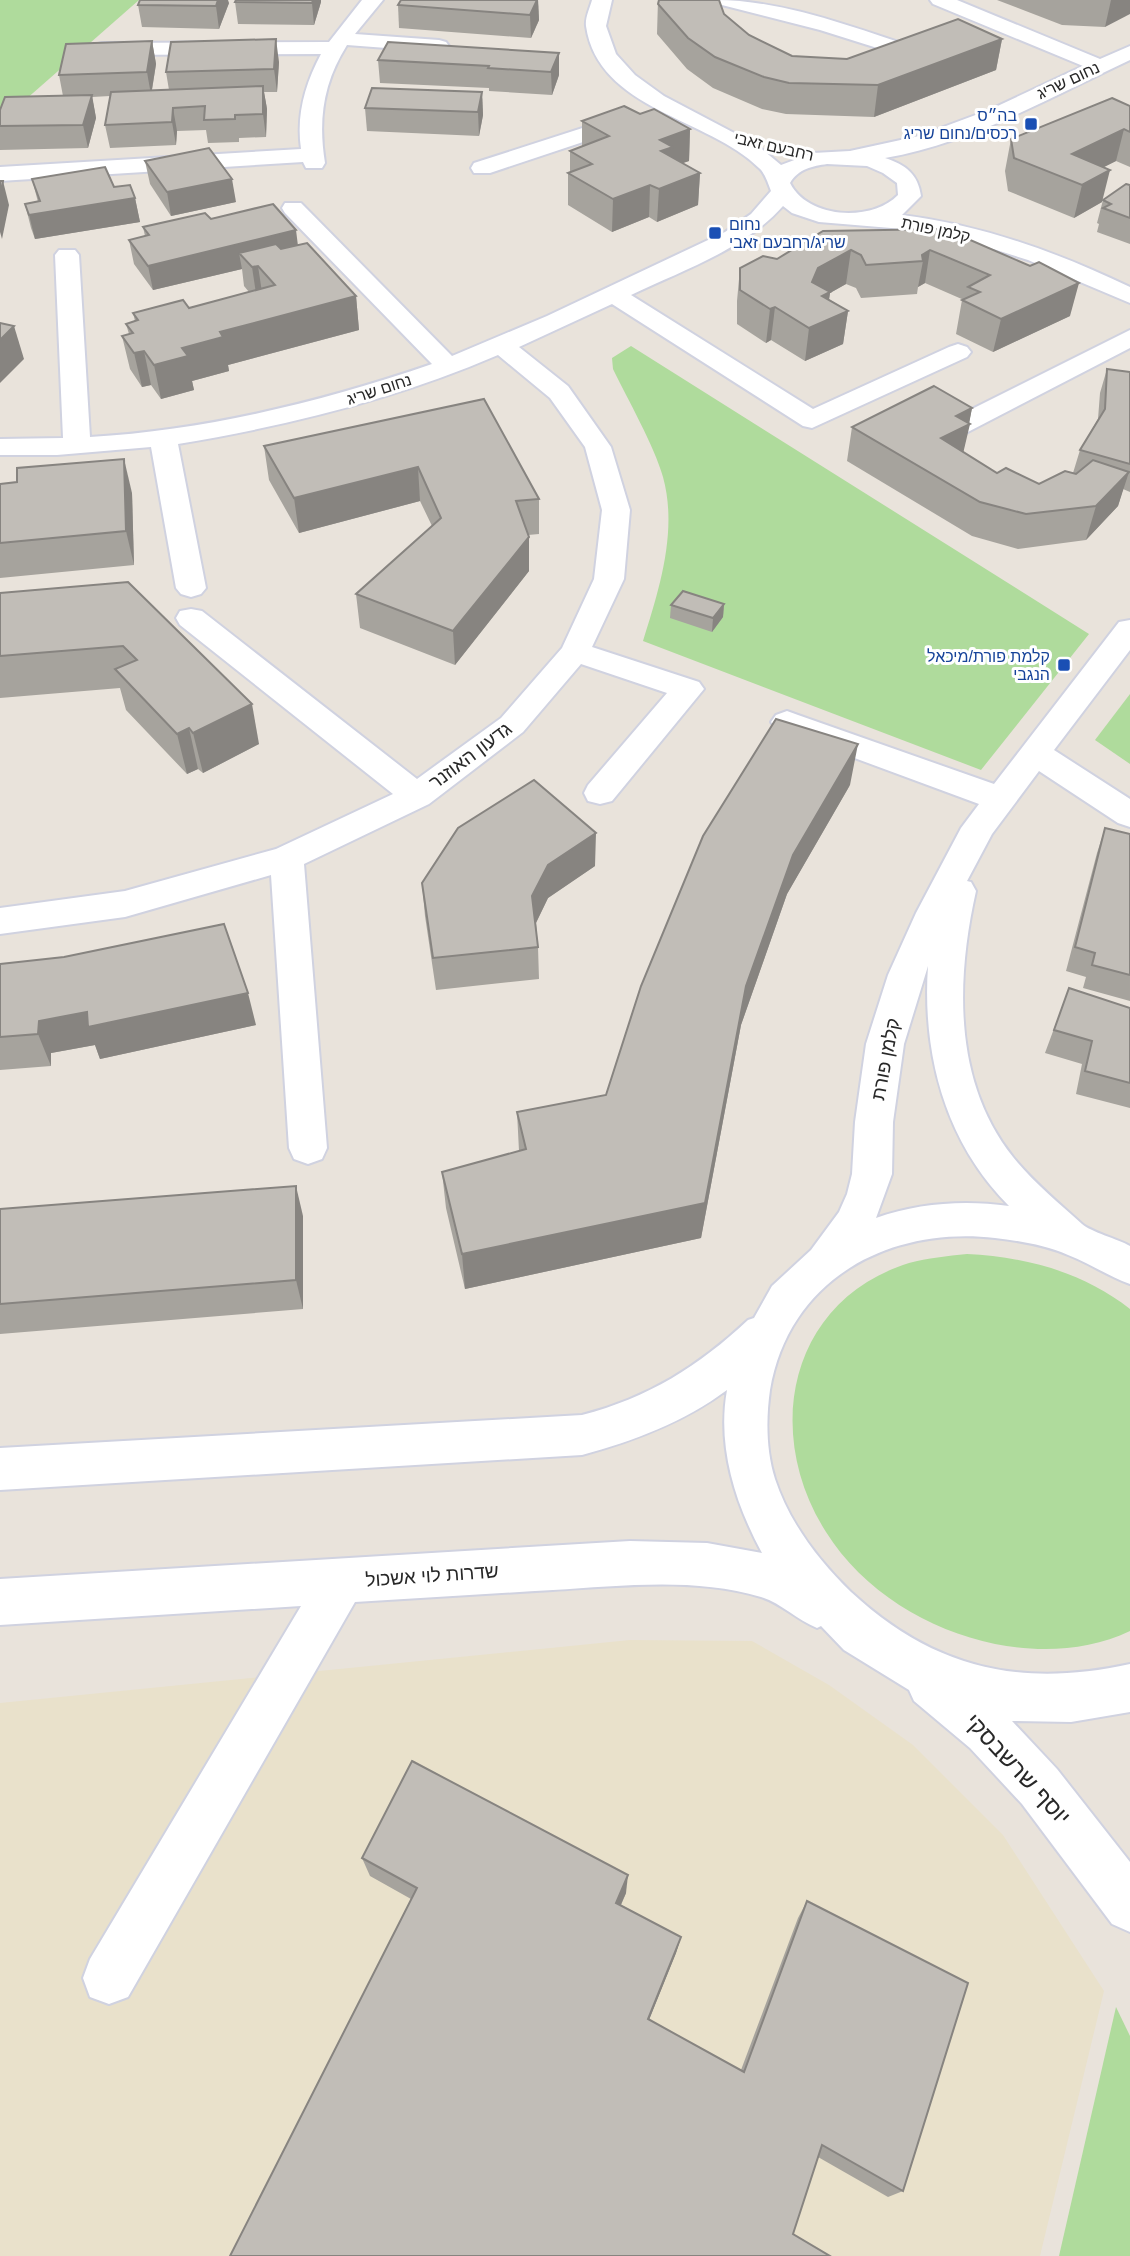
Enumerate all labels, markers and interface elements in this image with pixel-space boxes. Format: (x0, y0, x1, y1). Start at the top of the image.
street label: נחום שריג (1034, 59, 1102, 102)
place label: בה״ס רכסים/נחום שריג (904, 107, 1017, 142)
marker: בה״ס רכסים/נחום שריג (1023, 116, 1039, 132)
street label: רחבעם זאבי (732, 129, 815, 164)
street label: קלמן פורת (900, 214, 972, 245)
place label: נחום שריג/רחבעם זאבי (729, 216, 846, 251)
marker: נחום שריג/רחבעם זאבי (707, 225, 723, 241)
street label: נחום שריג (345, 371, 414, 408)
place label: קלמת פורת/מיכאל הנגבי (927, 648, 1050, 683)
marker: קלמת פורת/מיכאל הנגבי (1056, 657, 1072, 673)
street label: גדעון האוזנר (425, 718, 516, 793)
street label: קלמן פורת (867, 1016, 904, 1102)
street label: שדרות לוי אשכול (365, 1560, 499, 1591)
street label: יוסף שרשבסקי (960, 1708, 1076, 1830)

